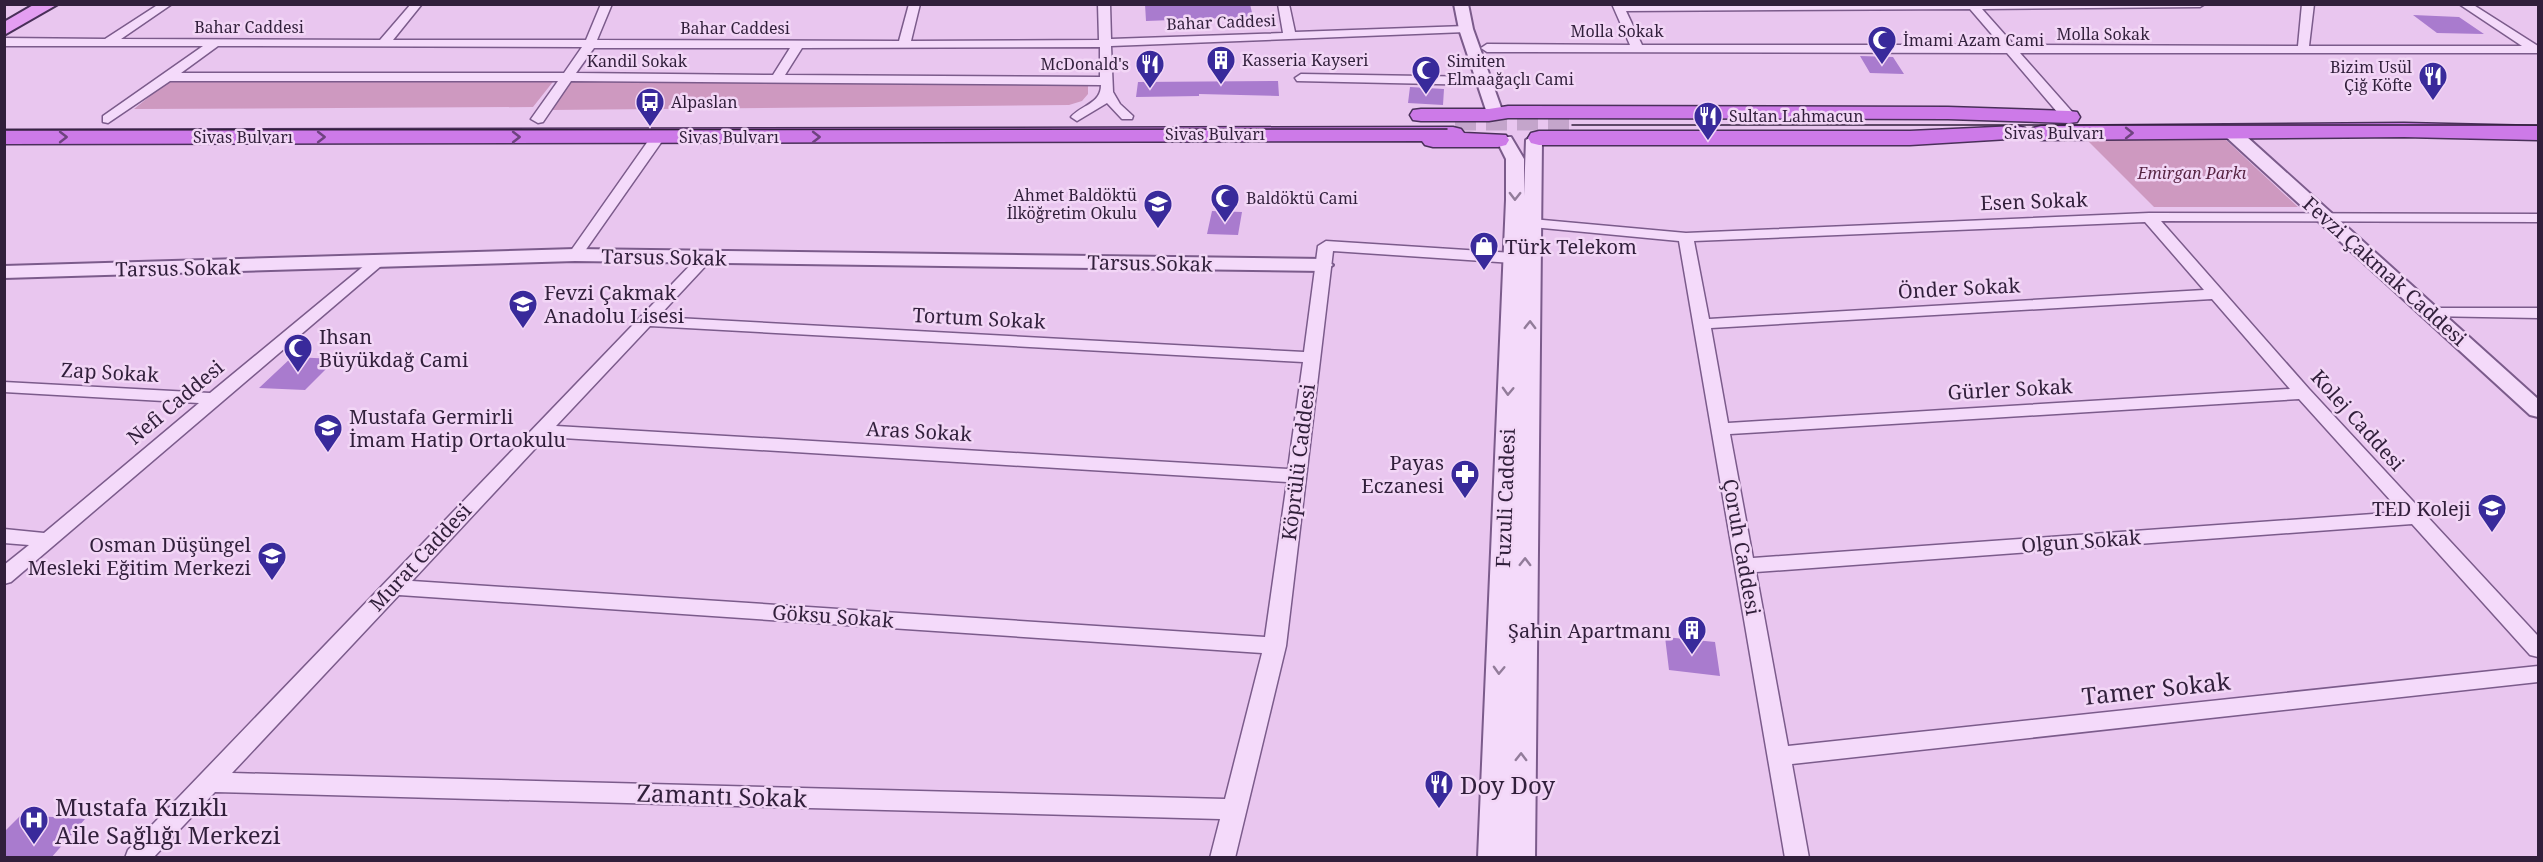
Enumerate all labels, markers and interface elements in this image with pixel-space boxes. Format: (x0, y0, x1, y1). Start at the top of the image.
street label: Bahar Caddesi (1166, 9, 1276, 35)
street label: Bahar Caddesi (194, 16, 304, 38)
street label: Bahar Caddesi (680, 17, 790, 39)
street label: Molla Sokak (1571, 20, 1664, 42)
street label: Molla Sokak (2057, 23, 2150, 45)
mosque icon: İmami Azam Cami (1866, 24, 1898, 66)
place label: İmami Azam Cami (1903, 29, 2044, 51)
building icon: Kasseria Kayseri (1205, 44, 1237, 86)
restaurant icon: McDonald's (1134, 48, 1166, 90)
place label: Kasseria Kayseri (1242, 49, 1368, 71)
street label: Kandil Sokak (587, 50, 688, 72)
place label: Simiten Elmaağaçlı Cami (1447, 50, 1574, 90)
place label: McDonald's (1040, 53, 1129, 75)
mosque icon: Simiten Elmaağaçlı Cami (1410, 54, 1442, 96)
place label: Bizim Usül Çiğ Köfte (2330, 56, 2412, 96)
restaurant icon: Bizim Usül Çiğ Köfte (2417, 60, 2449, 102)
bus stop icon: Alpaslan (634, 86, 666, 128)
place label: Alpaslan (671, 91, 738, 113)
restaurant icon: Sultan Lahmacun (1692, 100, 1724, 142)
place label: Sultan Lahmacun (1729, 105, 1864, 127)
street label: Sivas Bulvarı (2004, 122, 2104, 144)
street label: Sivas Bulvarı (1165, 123, 1265, 145)
street label: Sivas Bulvarı (193, 126, 293, 148)
street label: Sivas Bulvarı (679, 126, 779, 148)
one-way arrow (2125, 127, 2134, 139)
one-way arrow (58, 131, 67, 143)
one-way arrow (316, 131, 325, 143)
one-way arrow (511, 131, 520, 143)
one-way arrow (811, 131, 820, 143)
park label: Emirgan Parkı (2137, 162, 2247, 184)
mosque icon: Baldöktü Cami (1209, 182, 1241, 224)
place label: Ahmet Baldöktü İlköğretim Okulu (1007, 184, 1137, 224)
street label: Esen Sokak (1980, 186, 2088, 216)
place label: Baldöktü Cami (1246, 187, 1358, 209)
school or university icon: Ahmet Baldöktü İlköğretim Okulu (1142, 188, 1174, 230)
street label: Fevzi Çakmak Caddesi (2297, 190, 2473, 352)
one-way arrow (1508, 192, 1521, 201)
shop icon: Türk Telekom (1468, 230, 1500, 272)
place label: Türk Telekom (1505, 233, 1637, 260)
street label: Tarsus Sokak (601, 242, 727, 272)
street label: Tarsus Sokak (1087, 248, 1213, 278)
street label: Tarsus Sokak (115, 253, 241, 283)
street label: Önder Sokak (1897, 271, 2021, 305)
place label: Fevzi Çakmak Anadolu Lisesi (544, 279, 685, 329)
school or university icon: Fevzi Çakmak Anadolu Lisesi (507, 288, 539, 330)
street label: Tortum Sokak (912, 301, 1046, 335)
one-way arrow (1524, 321, 1536, 330)
place label: Ihsan Büyükdağ Cami (319, 323, 469, 373)
mosque icon: Ihsan Büyükdağ Cami (282, 332, 314, 374)
street label: Nefi Caddesi (121, 353, 230, 450)
street label: Zap Sokak (61, 356, 160, 388)
street label: Kolej Caddesi (2305, 364, 2411, 477)
street label: Gürler Sokak (1947, 372, 2073, 406)
street label: Köprülü Caddesi (1275, 381, 1321, 542)
one-way arrow (1502, 387, 1515, 396)
place label: Mustafa Germirli İmam Hatip Ortaokulu (349, 403, 566, 453)
school or university icon: Mustafa Germirli İmam Hatip Ortaokulu (312, 412, 344, 454)
street label: Aras Sokak (866, 415, 973, 447)
street label: Fuzuli Caddesi (1489, 427, 1521, 568)
place label: Payas Eczanesi (1361, 449, 1445, 499)
pharmacy icon: Payas Eczanesi (1449, 458, 1481, 500)
street label: Çoruh Caddesi (1717, 477, 1767, 618)
school or university icon: TED Koleji (2476, 492, 2508, 534)
place label: TED Koleji (2372, 495, 2472, 522)
street label: Murat Caddesi (363, 497, 477, 617)
street label: Olgun Sokak (2020, 523, 2142, 559)
place label: Osman Düşüngel Mesleki Eğitim Merkezi (28, 531, 252, 581)
school or university icon: Osman Düşüngel Mesleki Eğitim Merkezi (256, 540, 288, 582)
one-way arrow (1519, 558, 1531, 567)
street label: Göksu Sokak (771, 598, 895, 634)
building icon: Şahin Apartmanı (1676, 614, 1708, 656)
place label: Şahin Apartmanı (1508, 617, 1672, 644)
street label: Tamer Sokak (2080, 664, 2233, 712)
one-way arrow (1493, 666, 1506, 675)
one-way arrow (1515, 753, 1528, 762)
restaurant icon: Doy Doy (1423, 768, 1455, 810)
place label: Doy Doy (1460, 768, 1555, 801)
street label: Zamantı Sokak (636, 776, 809, 814)
place label: Mustafa Kızıklı Aile Sağlığı Merkezi (55, 790, 281, 851)
hospital icon: Mustafa Kızıklı Aile Sağlığı Merkezi (18, 804, 50, 846)

